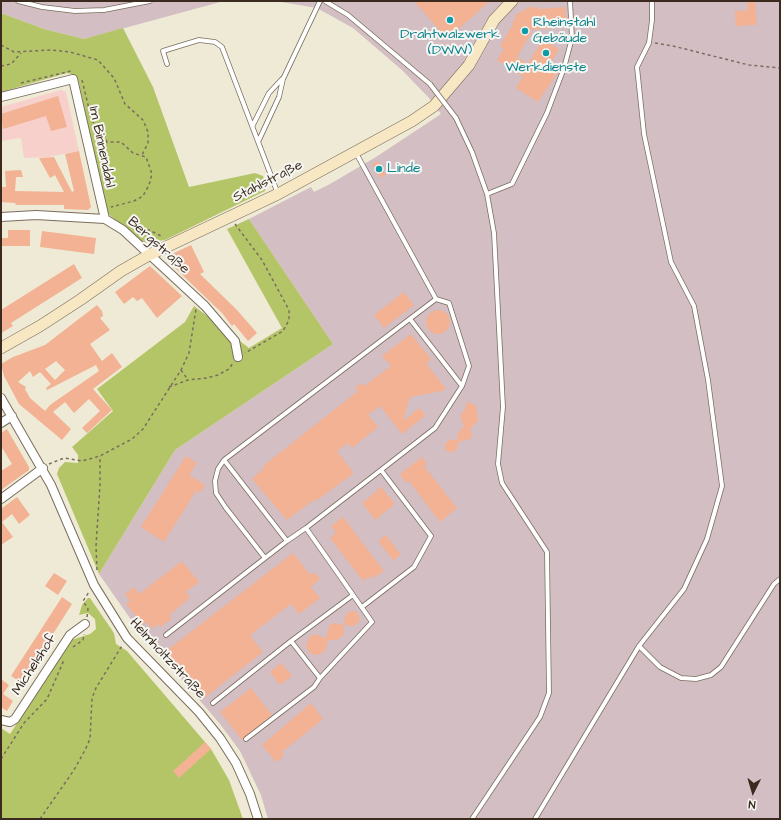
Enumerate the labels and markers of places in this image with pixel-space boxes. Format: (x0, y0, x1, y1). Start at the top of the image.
marker: Drahtwalzwerk (DWW) (445, 15, 455, 25)
place label: Rheinstahl Gebäude (533, 15, 596, 48)
marker: Rheinstahl Gebäude (520, 26, 530, 36)
place label: Drahtwalzwerk (DWW) (400, 27, 500, 60)
marker: Werkdienste (541, 48, 551, 58)
place label: Werkdienste (505, 60, 587, 76)
place label: Linde (387, 161, 421, 177)
marker: Linde (374, 164, 384, 174)

